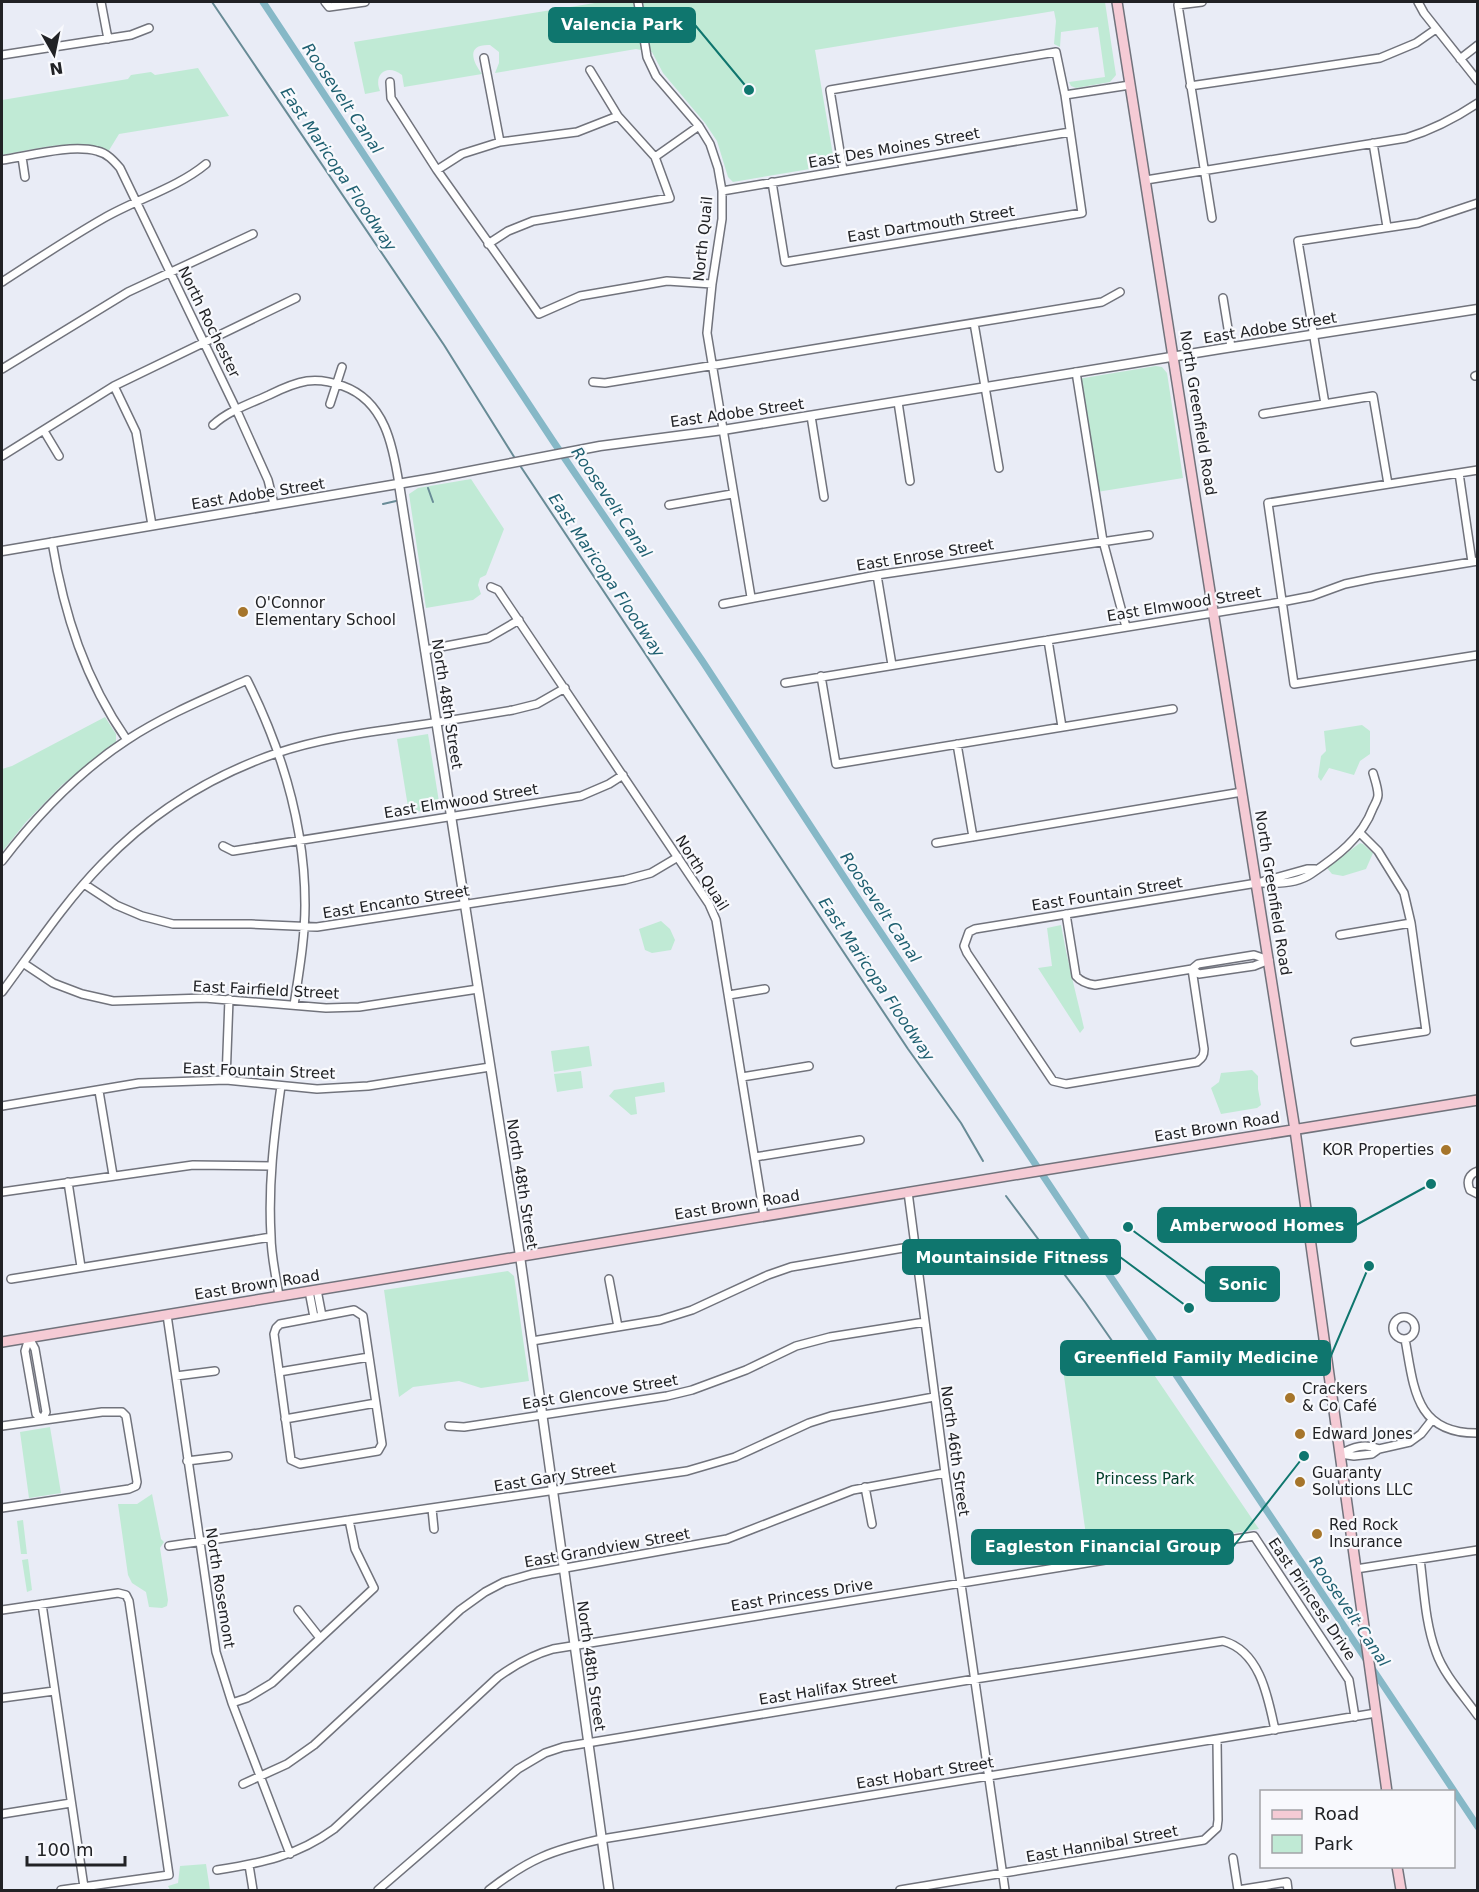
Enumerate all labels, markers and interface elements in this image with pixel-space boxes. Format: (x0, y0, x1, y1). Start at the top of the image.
callout: Valencia Park (549, 8, 695, 42)
text: Valencia Park (561, 15, 683, 34)
north arrow (24, 24, 84, 84)
water label: Roosevelt Canal (299, 39, 387, 158)
text: N (48, 58, 64, 79)
water label: East Maricopa Floodway (277, 84, 401, 255)
street label: East Des Moines Street (807, 124, 981, 172)
street label: North Quail (690, 196, 716, 282)
street label: East Dartmouth Street (846, 202, 1016, 246)
street label: North Rochester (174, 263, 244, 381)
street label: East Adobe Street (1202, 309, 1338, 347)
street label: North Greenfield Road (1176, 329, 1220, 497)
street label: East Adobe Street (669, 395, 805, 431)
water label: Roosevelt Canal (568, 443, 656, 562)
street label: East Adobe Street (190, 475, 326, 513)
water label: East Maricopa Floodway (545, 490, 669, 661)
street label: East Enrose Street (855, 535, 995, 575)
street label: East Elmwood Street (1106, 583, 1263, 625)
place label: O'Connor Elementary School (255, 594, 396, 629)
marker: O'Connor Elementary School (236, 605, 250, 619)
street label: North 48th Street (428, 638, 466, 770)
street label: East Elmwood Street (383, 780, 540, 822)
street label: North Greenfield Road (1251, 809, 1295, 977)
street label: North Quail (672, 832, 732, 914)
water label: Roosevelt Canal (837, 848, 925, 967)
street label: East Fountain Street (1030, 873, 1184, 915)
street label: East Encanto Street (321, 881, 471, 923)
water label: East Maricopa Floodway (815, 894, 939, 1065)
street label: East Fairfield Street (192, 977, 340, 1003)
street label: East Fountain Street (182, 1059, 336, 1083)
street label: East Brown Road (1153, 1108, 1281, 1146)
street label: North 48th Street (503, 1118, 541, 1250)
place label: KOR Properties (1322, 1141, 1434, 1159)
marker: KOR Properties (1439, 1143, 1453, 1157)
street label: East Brown Road (673, 1186, 801, 1224)
callout: Amberwood Homes (1158, 1208, 1356, 1242)
text: Amberwood Homes (1170, 1216, 1344, 1235)
callout: Mountainside Fitness (903, 1240, 1120, 1274)
text: Mountainside Fitness (915, 1248, 1109, 1267)
street label: East Brown Road (193, 1266, 321, 1304)
callout: Sonic (1206, 1267, 1279, 1301)
text: Sonic (1219, 1275, 1267, 1294)
callout: Greenfield Family Medicine (1061, 1341, 1330, 1375)
text: Greenfield Family Medicine (1074, 1348, 1318, 1367)
street label: East Glencove Street (521, 1371, 679, 1413)
place label: Crackers & Co Café (1302, 1380, 1377, 1415)
street label: North 46th Street (937, 1385, 973, 1517)
marker: Crackers & Co Café (1283, 1391, 1297, 1405)
place label: Edward Jones (1312, 1425, 1413, 1443)
marker: Edward Jones (1293, 1427, 1307, 1441)
street label: East Gary Street (493, 1458, 617, 1496)
place label: Guaranty Solutions LLC (1312, 1464, 1413, 1499)
park label: Princess Park (1096, 1470, 1195, 1488)
marker: Guaranty Solutions LLC (1293, 1475, 1307, 1489)
place label: Red Rock Insurance (1329, 1516, 1403, 1551)
street label: East Grandview Street (523, 1525, 691, 1571)
street label: North Rosemont (202, 1526, 238, 1650)
marker: Red Rock Insurance (1310, 1527, 1324, 1541)
callout: Eagleston Financial Group (972, 1530, 1233, 1564)
street label: East Princess Drive (1264, 1534, 1360, 1664)
text: Eagleston Financial Group (985, 1537, 1221, 1556)
water label: Roosevelt Canal (1306, 1552, 1394, 1671)
street label: East Princess Drive (730, 1575, 874, 1615)
street label: North 48th Street (573, 1600, 609, 1732)
street label: East Halifax Street (758, 1669, 898, 1709)
street label: East Hobart Street (855, 1753, 995, 1793)
legend (1260, 1790, 1455, 1868)
text: Road (1314, 1803, 1359, 1824)
street label: East Hannibal Street (1025, 1822, 1180, 1866)
scale bar (27, 1829, 124, 1867)
text: Park (1314, 1833, 1353, 1854)
text: 100 m (36, 1839, 94, 1860)

